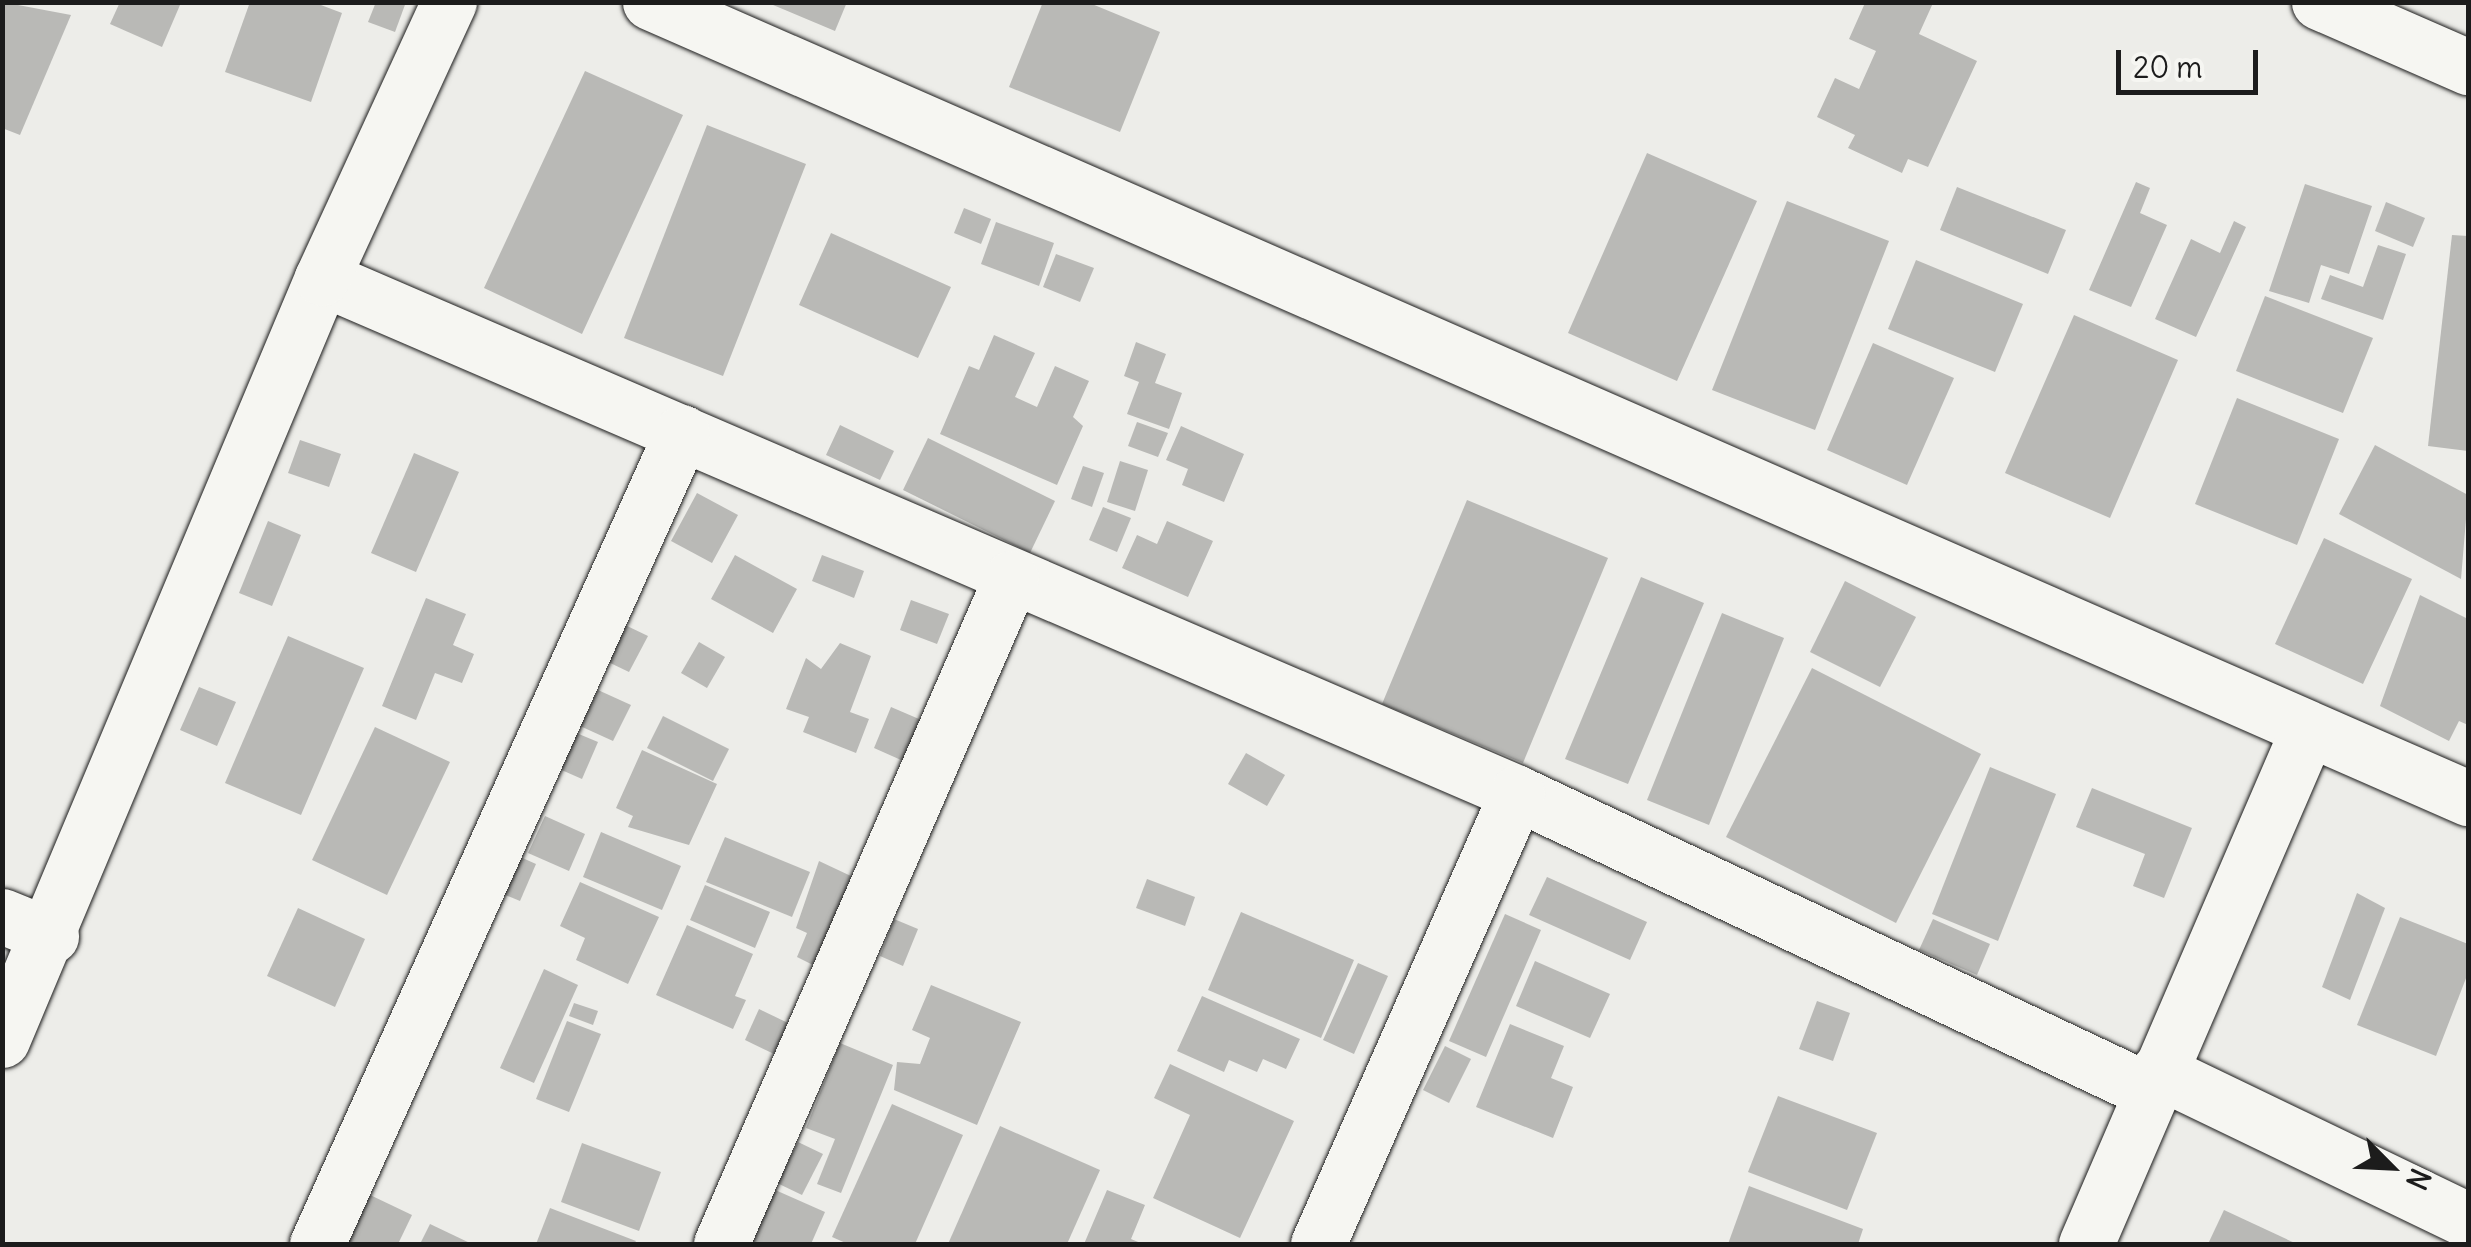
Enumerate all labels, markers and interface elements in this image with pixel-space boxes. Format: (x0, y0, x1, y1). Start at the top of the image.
scale bar (2121, 30, 2264, 92)
text: 20 m (2133, 48, 2203, 86)
north arrow (2341, 1117, 2441, 1217)
text: N (2398, 1163, 2439, 1195)

